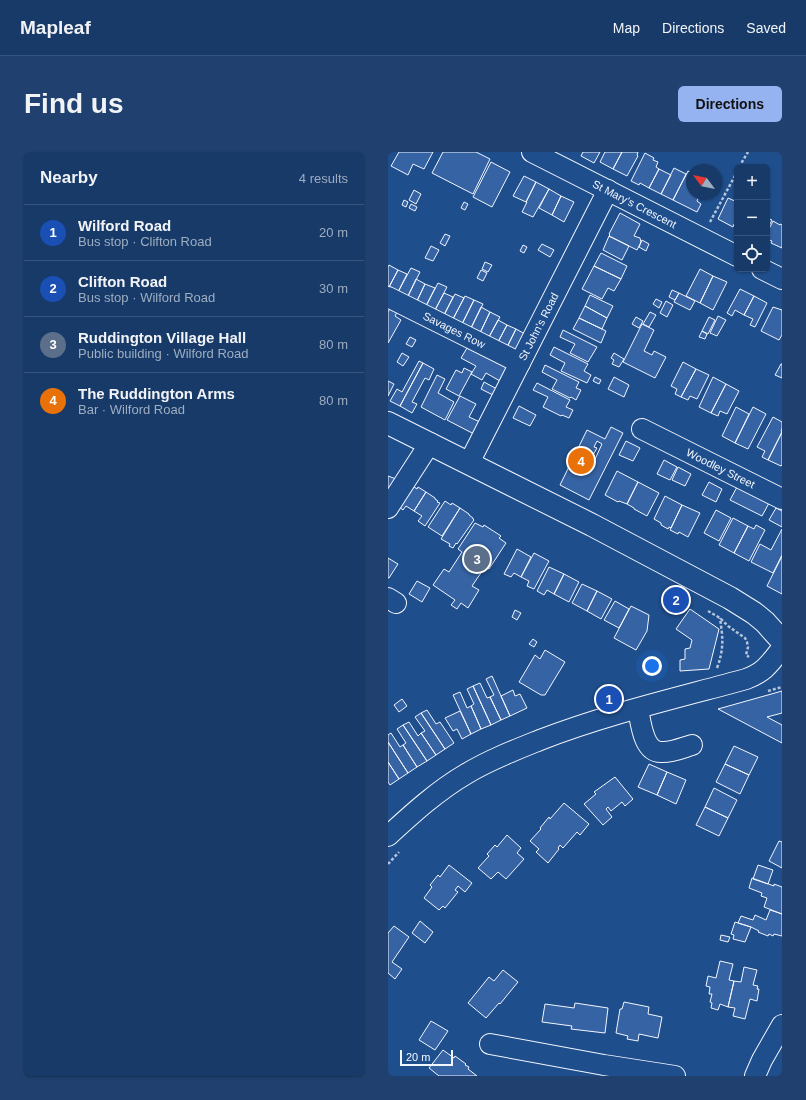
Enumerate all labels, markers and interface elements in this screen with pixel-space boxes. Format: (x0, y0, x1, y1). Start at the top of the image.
text: Mapleaf (20, 17, 91, 38)
text: Map (613, 20, 640, 36)
text: Directions (662, 20, 724, 36)
text: Saved (746, 20, 786, 36)
button: Directions (678, 86, 782, 122)
text: Find us (24, 88, 124, 119)
north arrow (686, 164, 722, 200)
map controls (734, 164, 770, 272)
button: + (734, 164, 770, 200)
text: Nearby (40, 168, 98, 187)
text: 4 results (299, 171, 348, 186)
street label: St Mary's Crescent (591, 178, 679, 230)
button: − (734, 200, 770, 236)
text: Wilford Road (78, 217, 171, 234)
text: 1 (49, 225, 57, 240)
text: 20 m (319, 225, 348, 240)
text: Bus stop · Clifton Road (78, 234, 212, 249)
button: locate (734, 236, 770, 272)
text: Clifton Road (78, 273, 167, 290)
text: 2 (49, 281, 57, 296)
text: 30 m (319, 281, 348, 296)
text: Bus stop · Wilford Road (78, 290, 215, 305)
street label: St John's Road (516, 291, 561, 363)
street label: Savages Row (421, 310, 487, 351)
text: Ruddington Village Hall (78, 329, 246, 346)
text: 3 (49, 337, 57, 352)
text: 80 m (319, 337, 348, 352)
text: Public building · Wilford Road (78, 346, 249, 361)
text: The Ruddington Arms (78, 385, 235, 402)
text: 4 (49, 393, 57, 408)
text: 80 m (319, 393, 348, 408)
text: Bar · Wilford Road (78, 402, 185, 417)
pin: 4 (568, 446, 594, 476)
street label: Woodley Street (684, 446, 757, 491)
pin: 3 (464, 544, 490, 574)
pin: 2 (663, 585, 689, 615)
your location (642, 656, 662, 676)
pin: 1 (596, 684, 622, 714)
scale bar (400, 1048, 453, 1067)
text: 20 m (406, 1051, 430, 1063)

